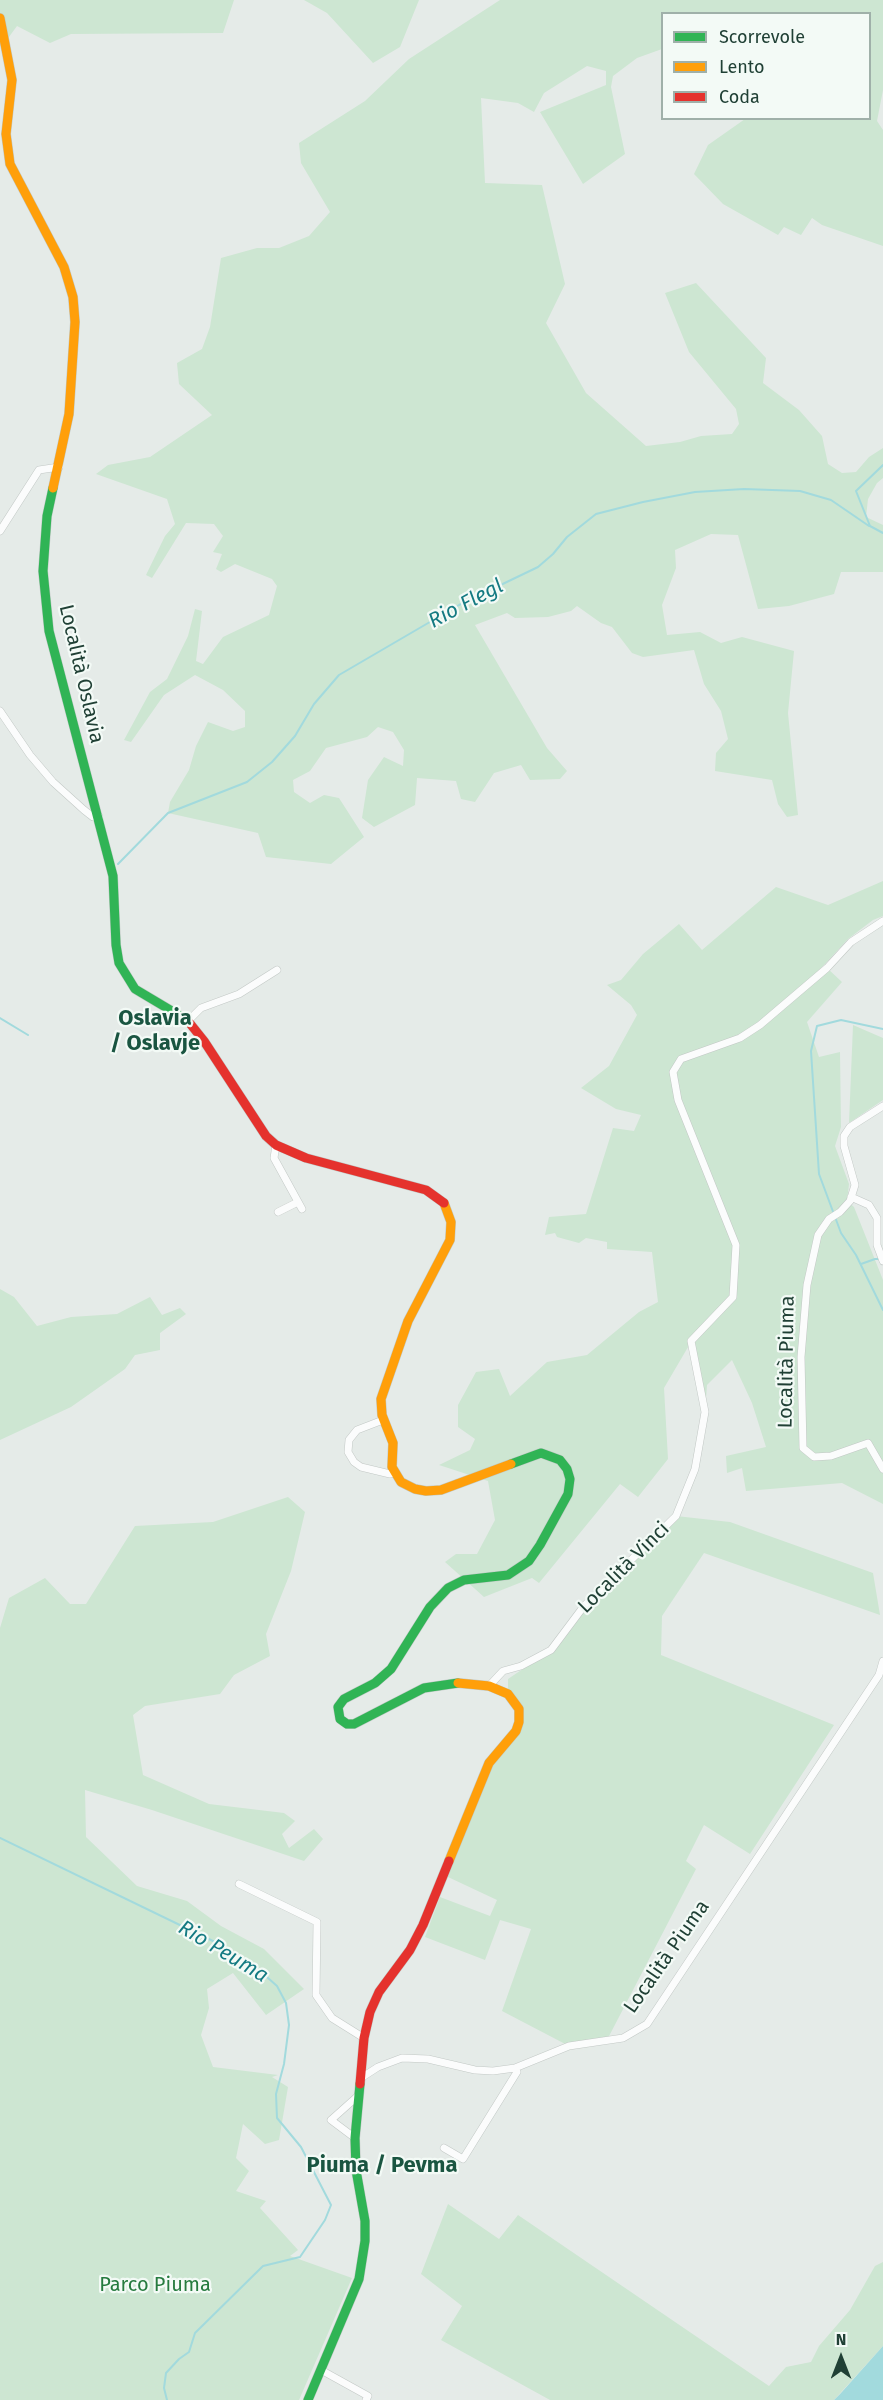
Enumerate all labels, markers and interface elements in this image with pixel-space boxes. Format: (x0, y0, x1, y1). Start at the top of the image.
legend (661, 12, 871, 120)
text: Scorrevole (719, 26, 805, 48)
text: Lento (719, 56, 765, 78)
text: Coda (719, 86, 760, 108)
water label: Rio Flegl (424, 574, 508, 634)
street label: Località Oslavia (53, 602, 109, 746)
district label: Oslavia / Oslavje (110, 1006, 200, 1058)
street label: Località Piuma (774, 1295, 800, 1429)
street label: Località Vinci (573, 1517, 675, 1619)
street label: Località Piuma (619, 1896, 715, 2018)
water label: Rio Peuma (174, 1915, 272, 1989)
district label: Piuma / Pevma (307, 2153, 457, 2179)
park label: Parco Piuma (99, 2273, 211, 2297)
north arrow (811, 2328, 871, 2388)
text: N (836, 2330, 846, 2349)

